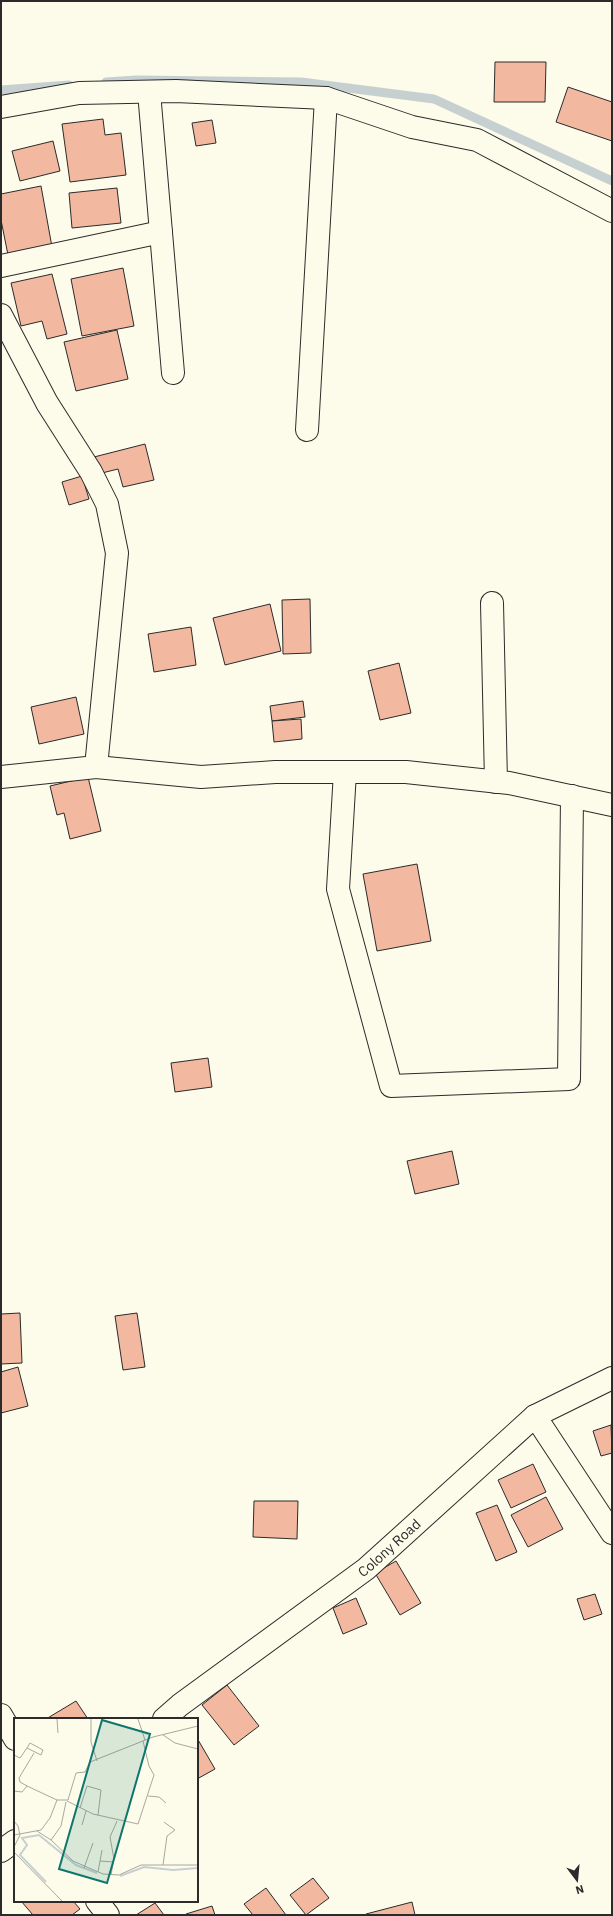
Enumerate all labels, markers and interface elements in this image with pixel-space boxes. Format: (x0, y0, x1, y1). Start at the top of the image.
street label: Colony Road (354, 1515, 424, 1581)
inset map (14, 1718, 198, 1902)
north arrow (557, 1860, 597, 1900)
text: N (574, 1882, 586, 1897)

